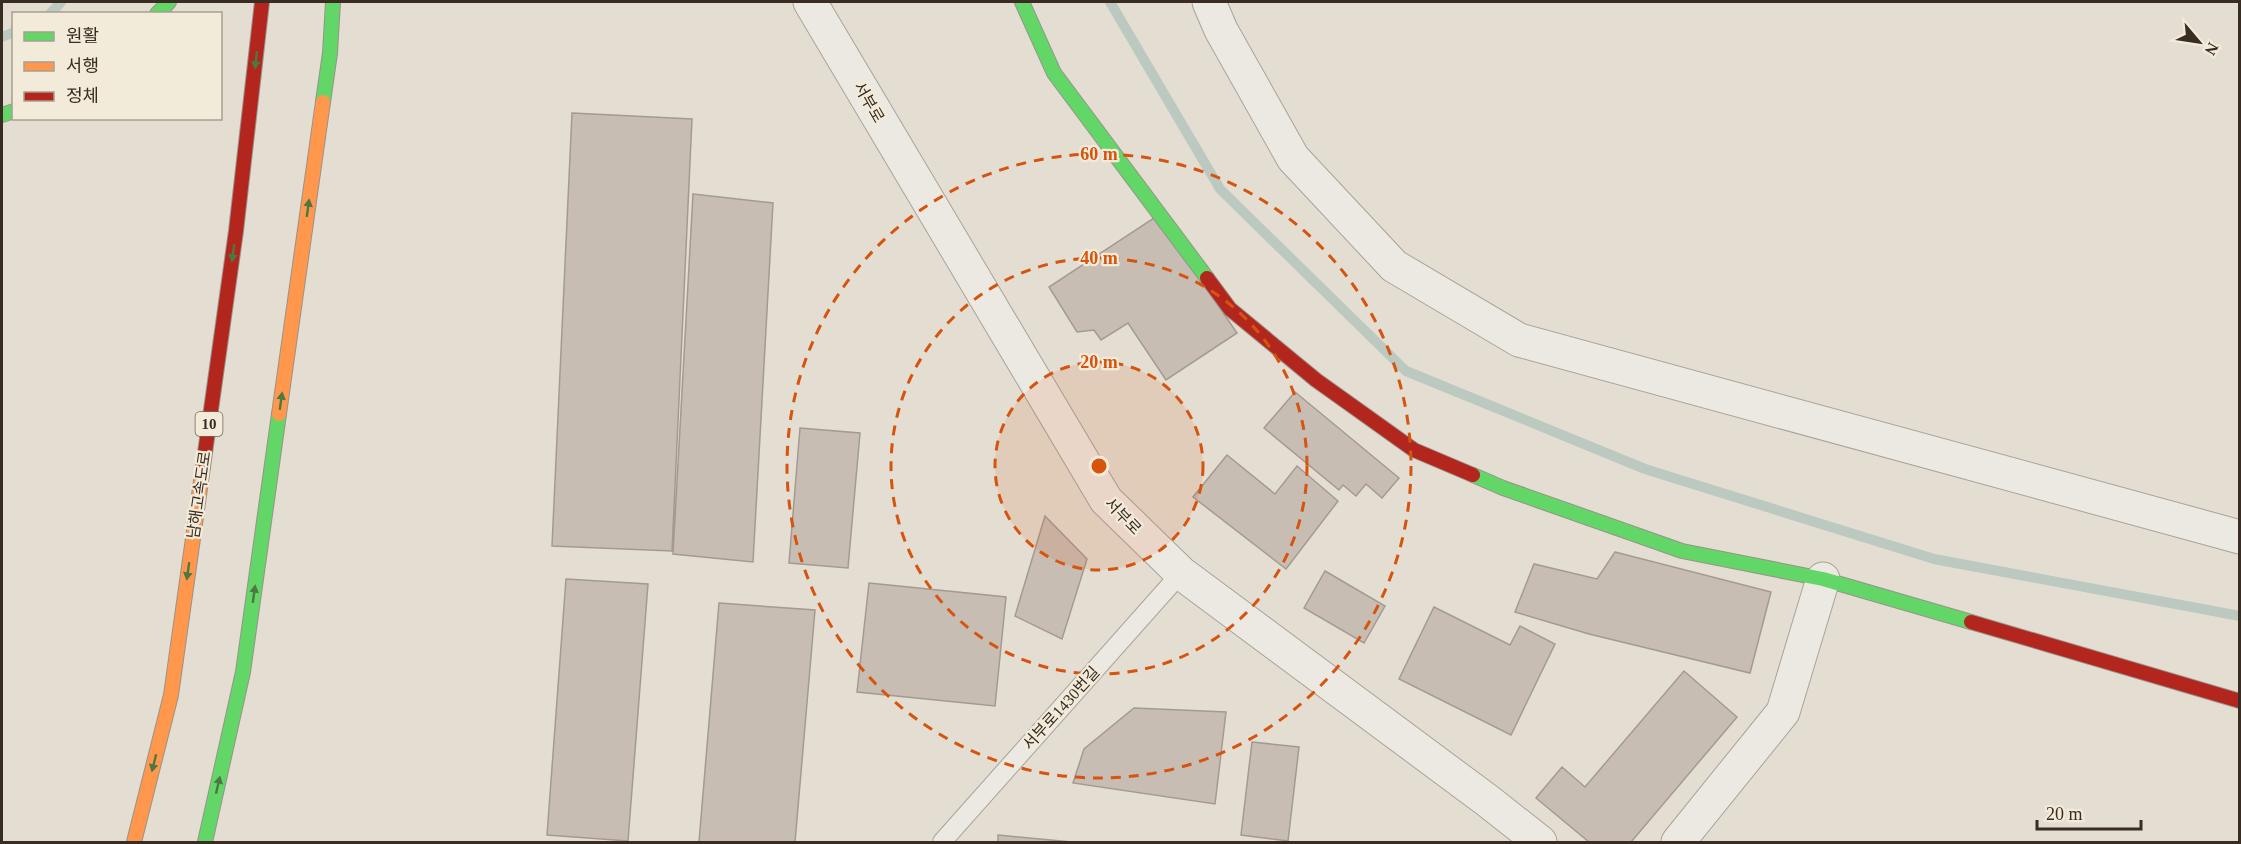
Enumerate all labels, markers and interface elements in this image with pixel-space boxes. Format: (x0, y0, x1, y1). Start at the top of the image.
legend (12, 12, 222, 120)
north arrow (2169, 12, 2229, 72)
text: 원활 (66, 26, 99, 46)
text: N (2201, 40, 2222, 59)
one-way arrow (251, 50, 260, 69)
text: 서행 (66, 56, 99, 76)
street label: 서부로 (851, 79, 888, 126)
text: 정체 (66, 86, 99, 106)
text: 60 m (1080, 144, 1118, 164)
one-way arrow (304, 198, 313, 217)
one-way arrow (229, 244, 238, 263)
text: 40 m (1080, 248, 1118, 268)
text: 20 m (1080, 352, 1118, 372)
one-way arrow (277, 391, 286, 410)
road number: 10 (196, 412, 222, 436)
street label: 남해고속도로 (184, 450, 214, 540)
centre of rings (1089, 456, 1109, 476)
street label: 서부로 (1102, 494, 1145, 538)
one-way arrow (184, 562, 193, 581)
one-way arrow (250, 584, 259, 603)
street label: 서부로1430번길 (1019, 663, 1103, 753)
one-way arrow (148, 754, 158, 772)
one-way arrow (214, 776, 223, 795)
scale bar (2037, 793, 2140, 831)
text: 20 m (2046, 804, 2083, 824)

